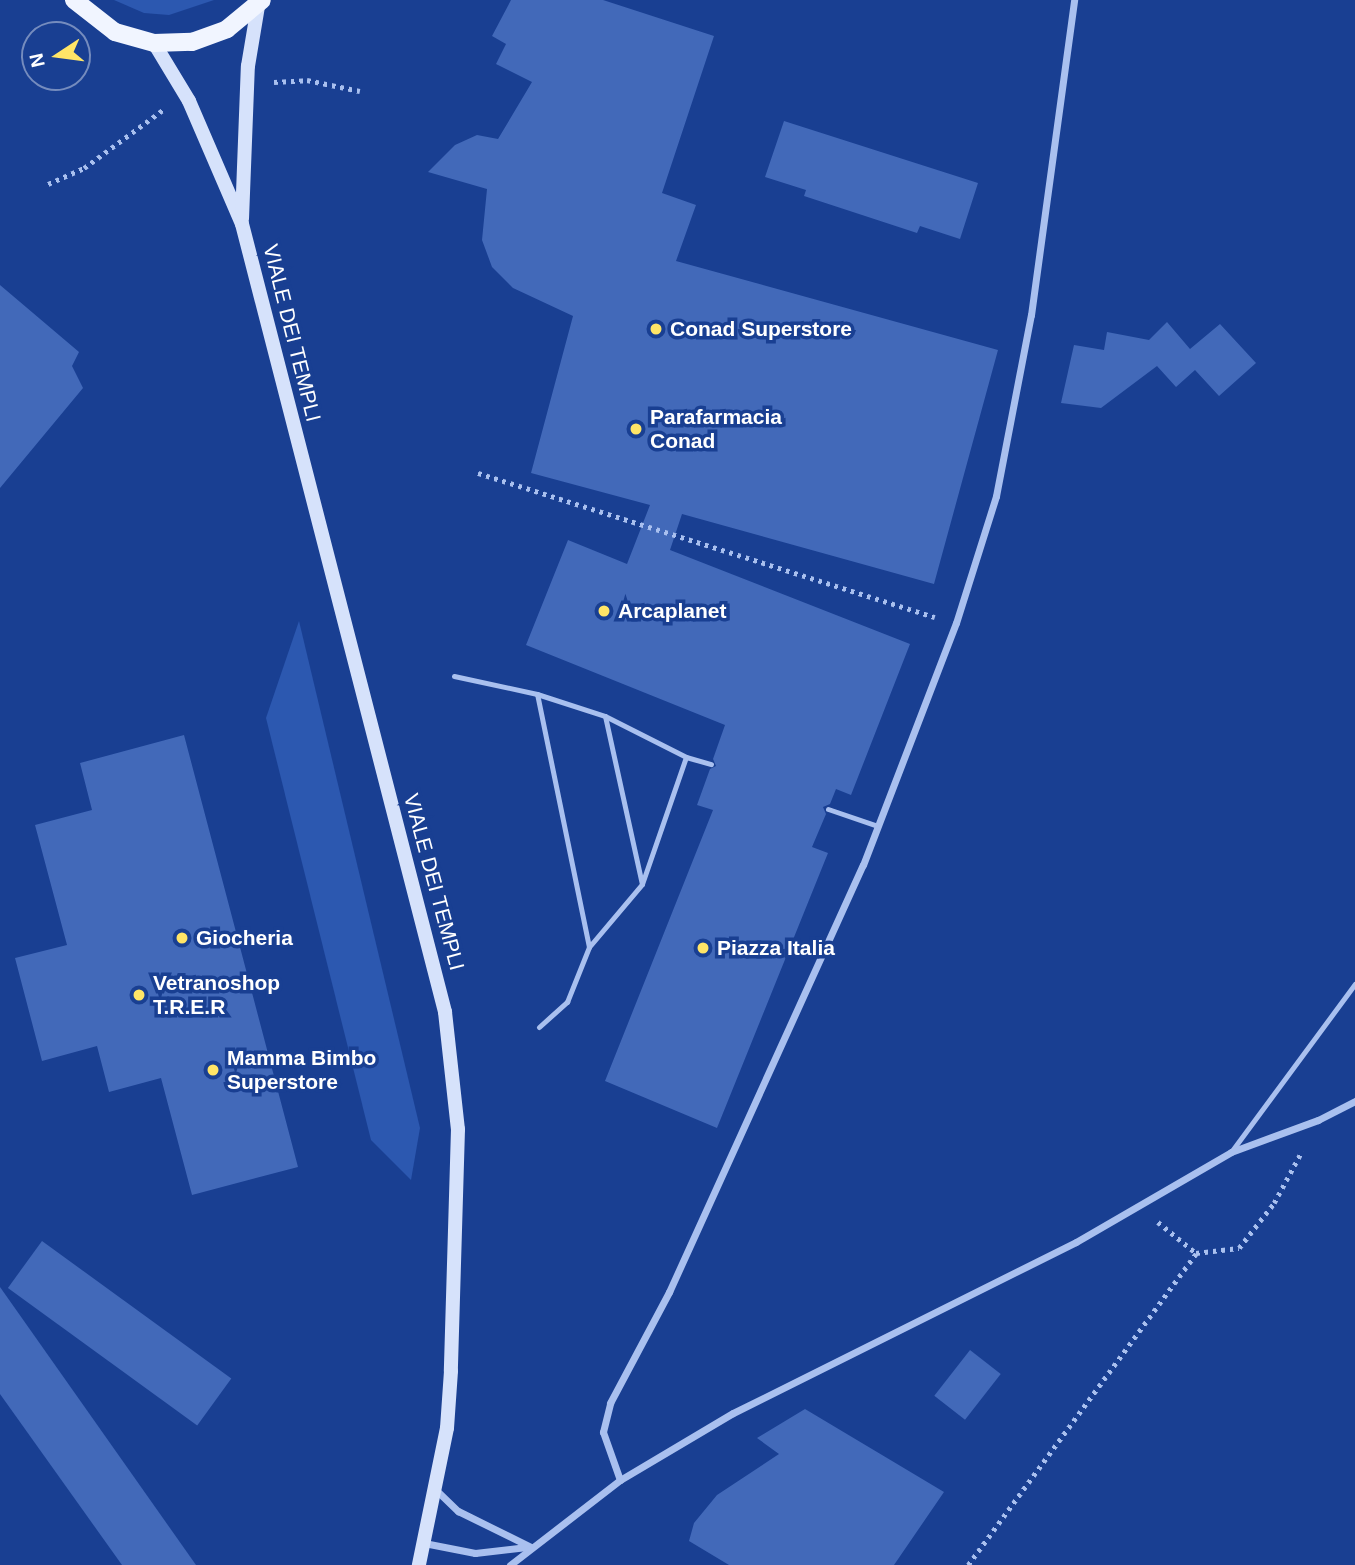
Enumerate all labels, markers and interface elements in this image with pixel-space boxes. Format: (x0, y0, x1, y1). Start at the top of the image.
north arrow (21, 21, 91, 91)
text: N (25, 51, 49, 69)
street label: VIALE DEI TEMPLI (258, 242, 326, 424)
place label: Conad Superstore (670, 316, 852, 342)
marker: Conad Superstore (648, 321, 664, 337)
place label: Parafarmacia Conad (650, 404, 782, 454)
marker: Parafarmacia Conad (628, 421, 644, 437)
place label: Arcaplanet (618, 598, 727, 624)
marker: Arcaplanet (596, 603, 612, 619)
street label: VIALE DEI TEMPLI (398, 791, 470, 973)
place label: Giocheria (196, 925, 293, 951)
marker: Giocheria (174, 930, 190, 946)
place label: Piazza Italia (717, 935, 835, 961)
marker: Piazza Italia (695, 940, 711, 956)
place label: Vetranoshop T.R.E.R (153, 970, 280, 1020)
marker: Vetranoshop T.R.E.R (131, 987, 147, 1003)
place label: Mamma Bimbo Superstore (227, 1045, 376, 1095)
marker: Mamma Bimbo Superstore (205, 1062, 221, 1078)

